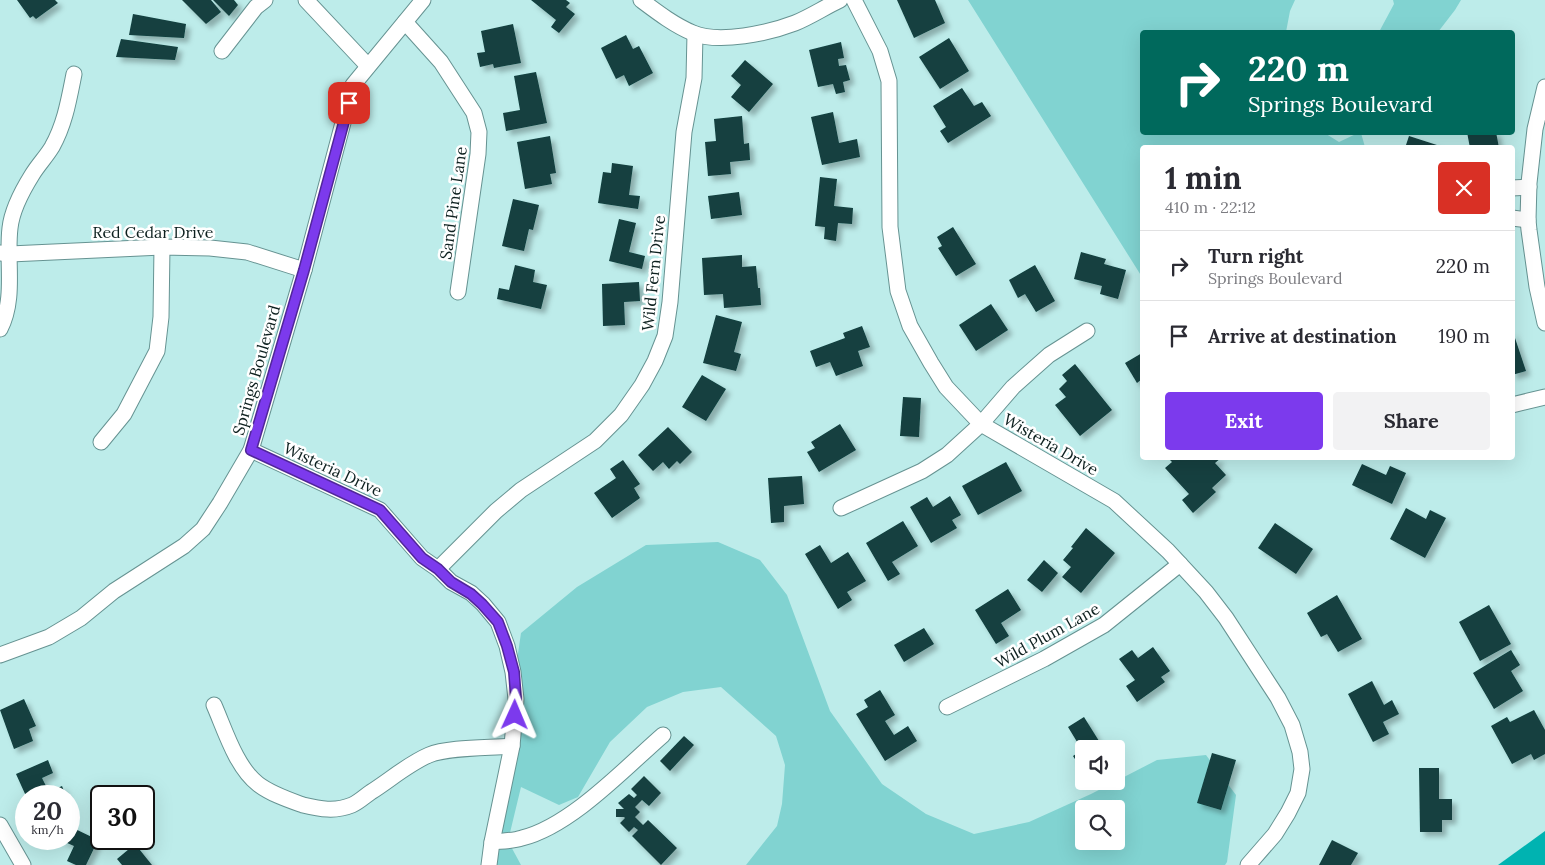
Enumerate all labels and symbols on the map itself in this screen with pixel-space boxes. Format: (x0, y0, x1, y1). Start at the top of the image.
pin (328, 82, 370, 124)
street label: Sand Pine Lane (435, 145, 471, 261)
street label: Wild Fern Drive (637, 214, 669, 332)
street label: Red Cedar Drive (92, 222, 214, 242)
street label: Springs Boulevard (228, 302, 284, 437)
street label: Wisteria Drive (1000, 409, 1102, 479)
street label: Wisteria Drive (281, 437, 386, 501)
street label: Wild Plum Lane (991, 598, 1103, 672)
position arrow (488, 688, 540, 740)
speed limit sign: 30 (90, 785, 155, 850)

